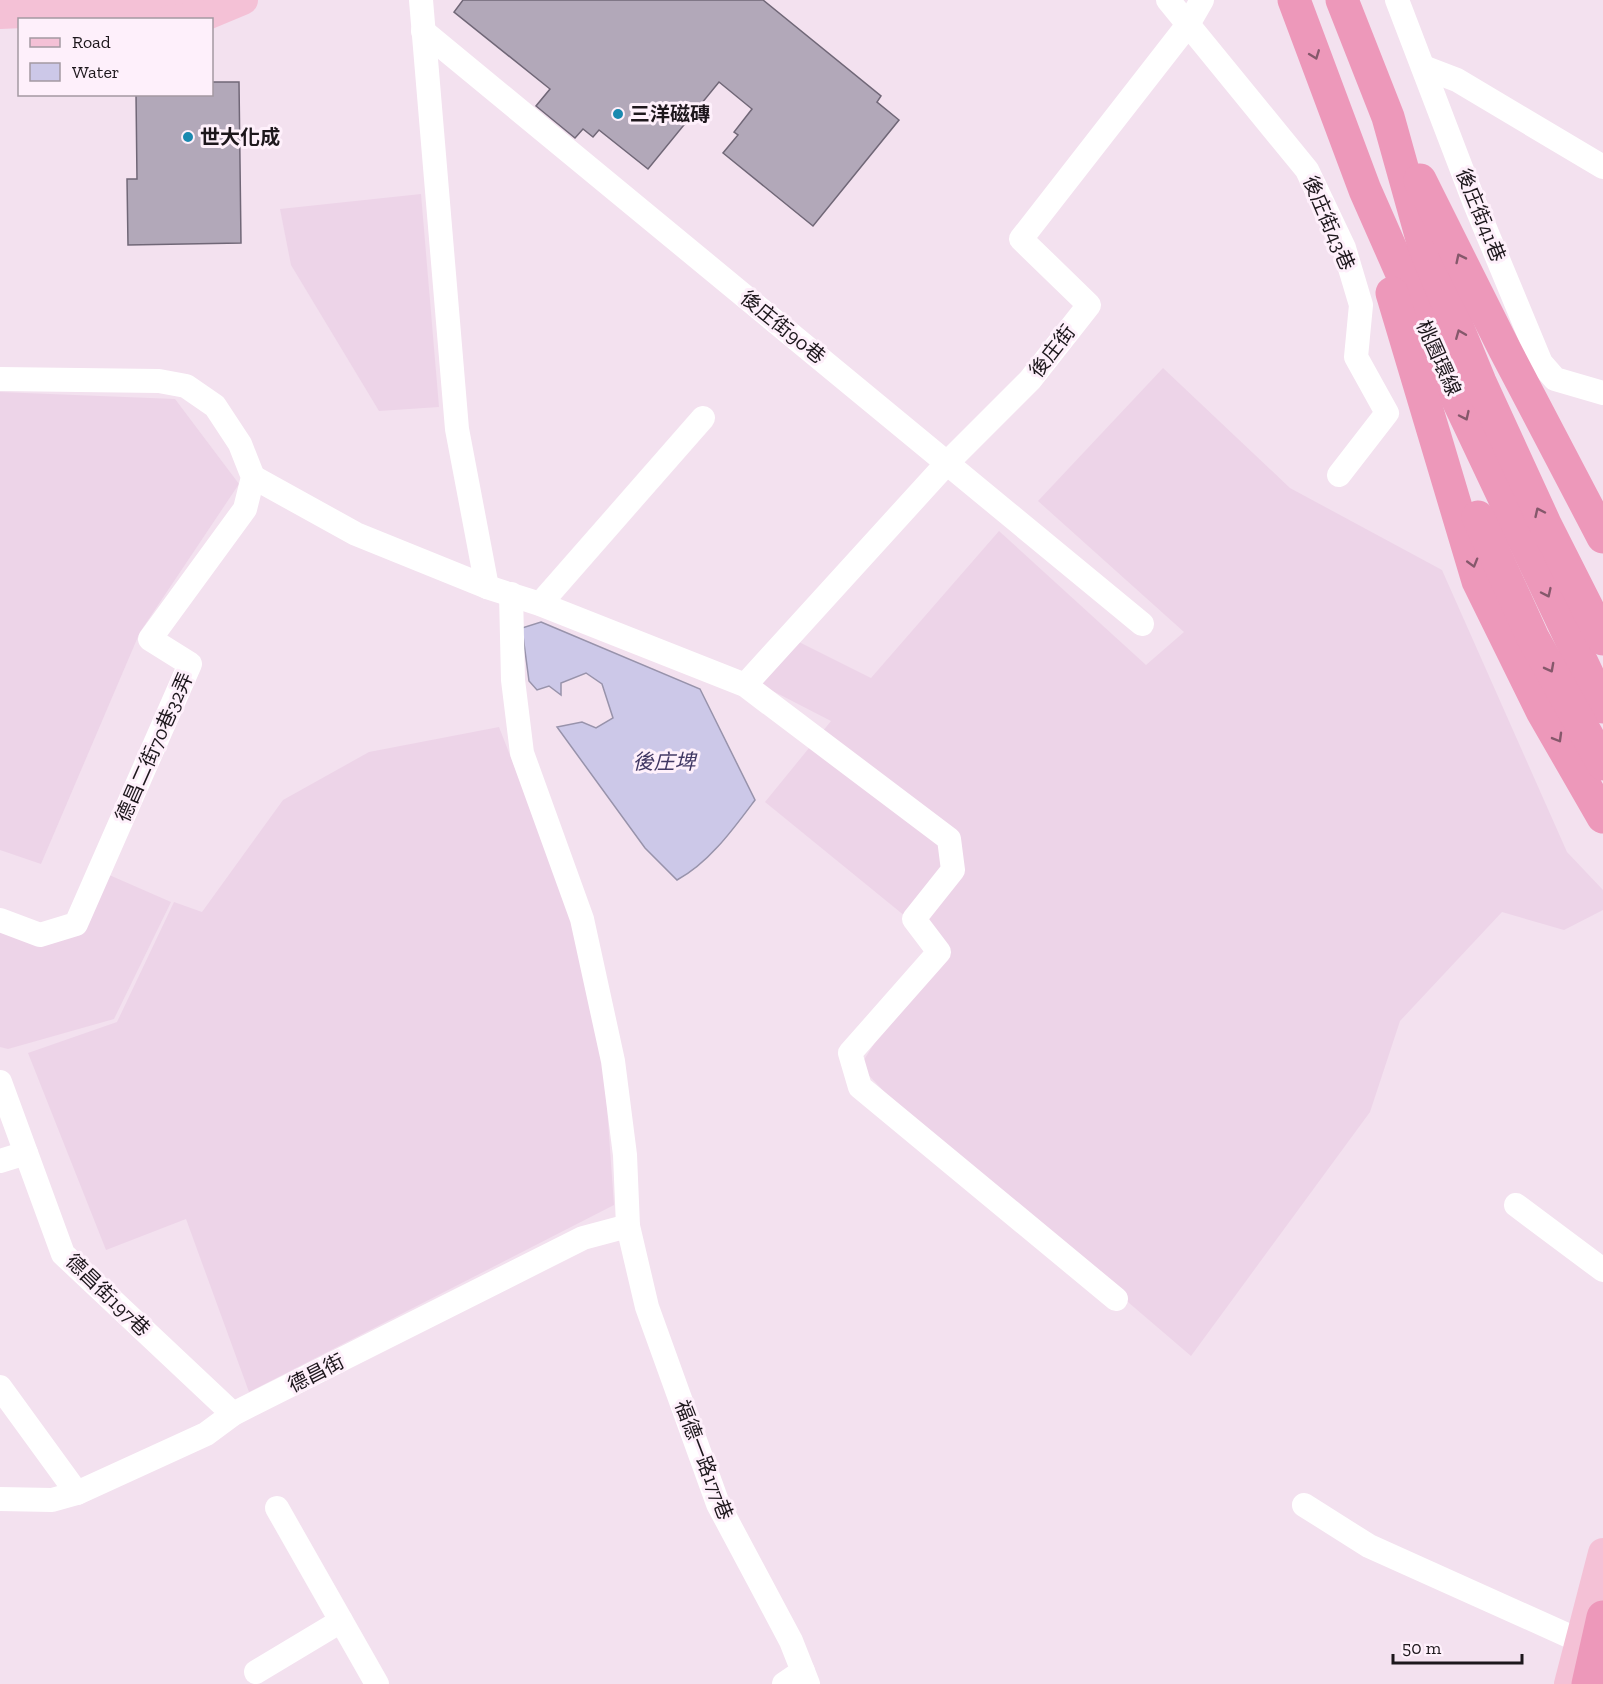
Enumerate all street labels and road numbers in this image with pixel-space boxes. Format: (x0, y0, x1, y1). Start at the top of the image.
street label: 後庄街41巷 (1451, 165, 1511, 265)
street label: 後庄街43巷 (1298, 172, 1360, 274)
street label: 後庄街90巷 (736, 286, 830, 368)
street label: 桃園環線 (1412, 317, 1466, 399)
street label: 後庄街 (1024, 320, 1080, 382)
street label: 德昌二街70巷32弄 (110, 669, 198, 825)
street label: 德昌街197巷 (61, 1249, 155, 1341)
street label: 德昌街 (284, 1349, 348, 1397)
street label: 福德一路177巷 (670, 1397, 738, 1523)

